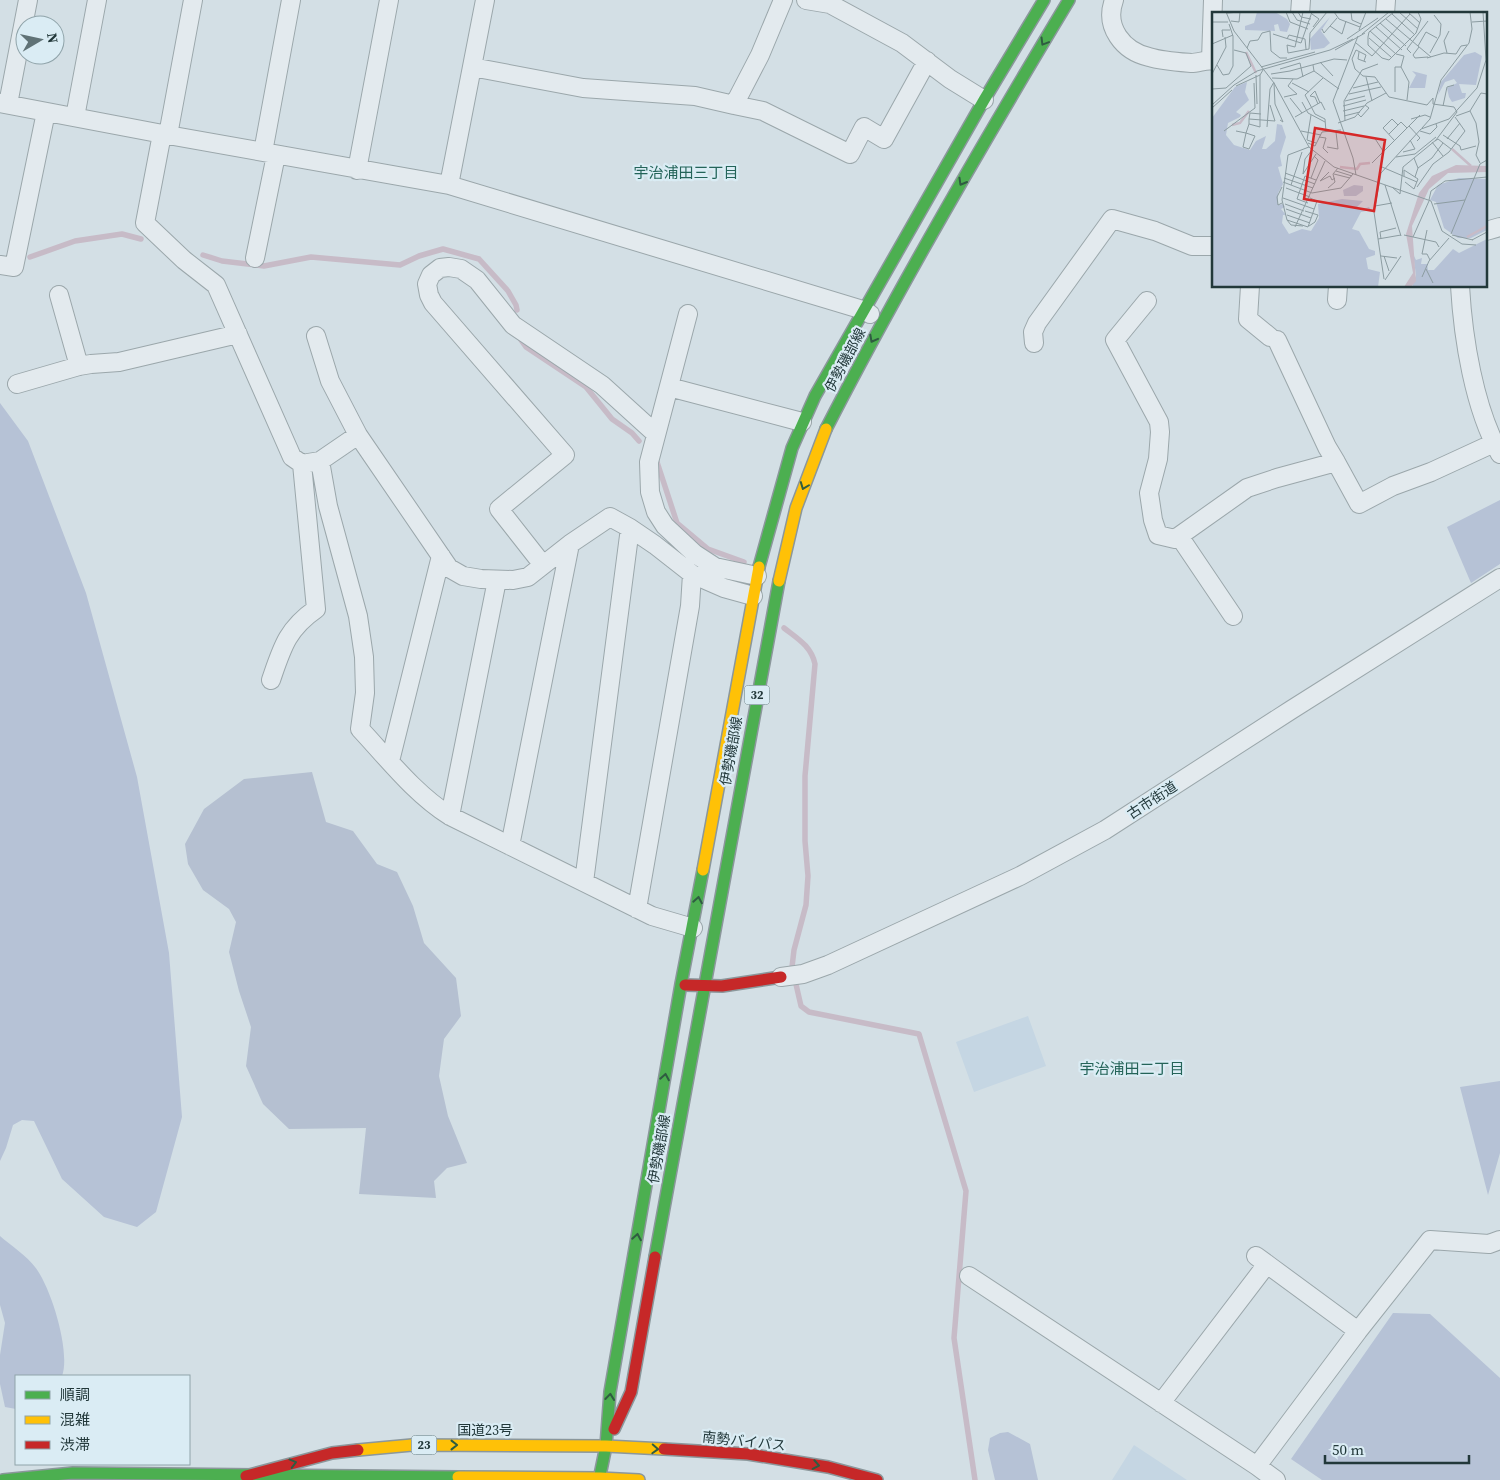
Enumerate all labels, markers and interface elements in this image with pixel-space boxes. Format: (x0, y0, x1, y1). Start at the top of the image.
inset map (1212, 12, 1488, 288)
north arrow (15, 15, 65, 65)
text: N (42, 31, 64, 45)
one-way arrow (1040, 36, 1050, 45)
district label: 宇治浦田三丁目 (633, 162, 739, 183)
one-way arrow (958, 177, 968, 186)
street label: 伊勢磯部線 (820, 324, 870, 396)
one-way arrow (869, 334, 879, 343)
one-way arrow (800, 481, 810, 490)
road number: 32 (744, 686, 770, 704)
street label: 伊勢磯部線 (715, 715, 747, 787)
street label: 古市街道 (1123, 776, 1181, 824)
one-way arrow (693, 896, 703, 904)
district label: 宇治浦田二丁目 (1079, 1058, 1185, 1079)
one-way arrow (660, 1073, 670, 1081)
street label: 伊勢磯部線 (643, 1113, 675, 1185)
one-way arrow (632, 1233, 642, 1242)
legend (15, 1375, 190, 1465)
text: 順調 (60, 1384, 90, 1405)
one-way arrow (604, 1393, 615, 1401)
text: 混雑 (60, 1409, 90, 1430)
street label: 国道23号 (457, 1420, 513, 1440)
street label: 南勢バイパス (701, 1427, 787, 1455)
scale bar (1325, 1432, 1469, 1464)
text: 渋滞 (60, 1434, 90, 1455)
road number: 23 (412, 1436, 436, 1454)
text: 50 m (1332, 1439, 1364, 1460)
one-way arrow (450, 1440, 458, 1450)
one-way arrow (651, 1443, 659, 1454)
one-way arrow (289, 1459, 297, 1469)
one-way arrow (812, 1459, 821, 1469)

